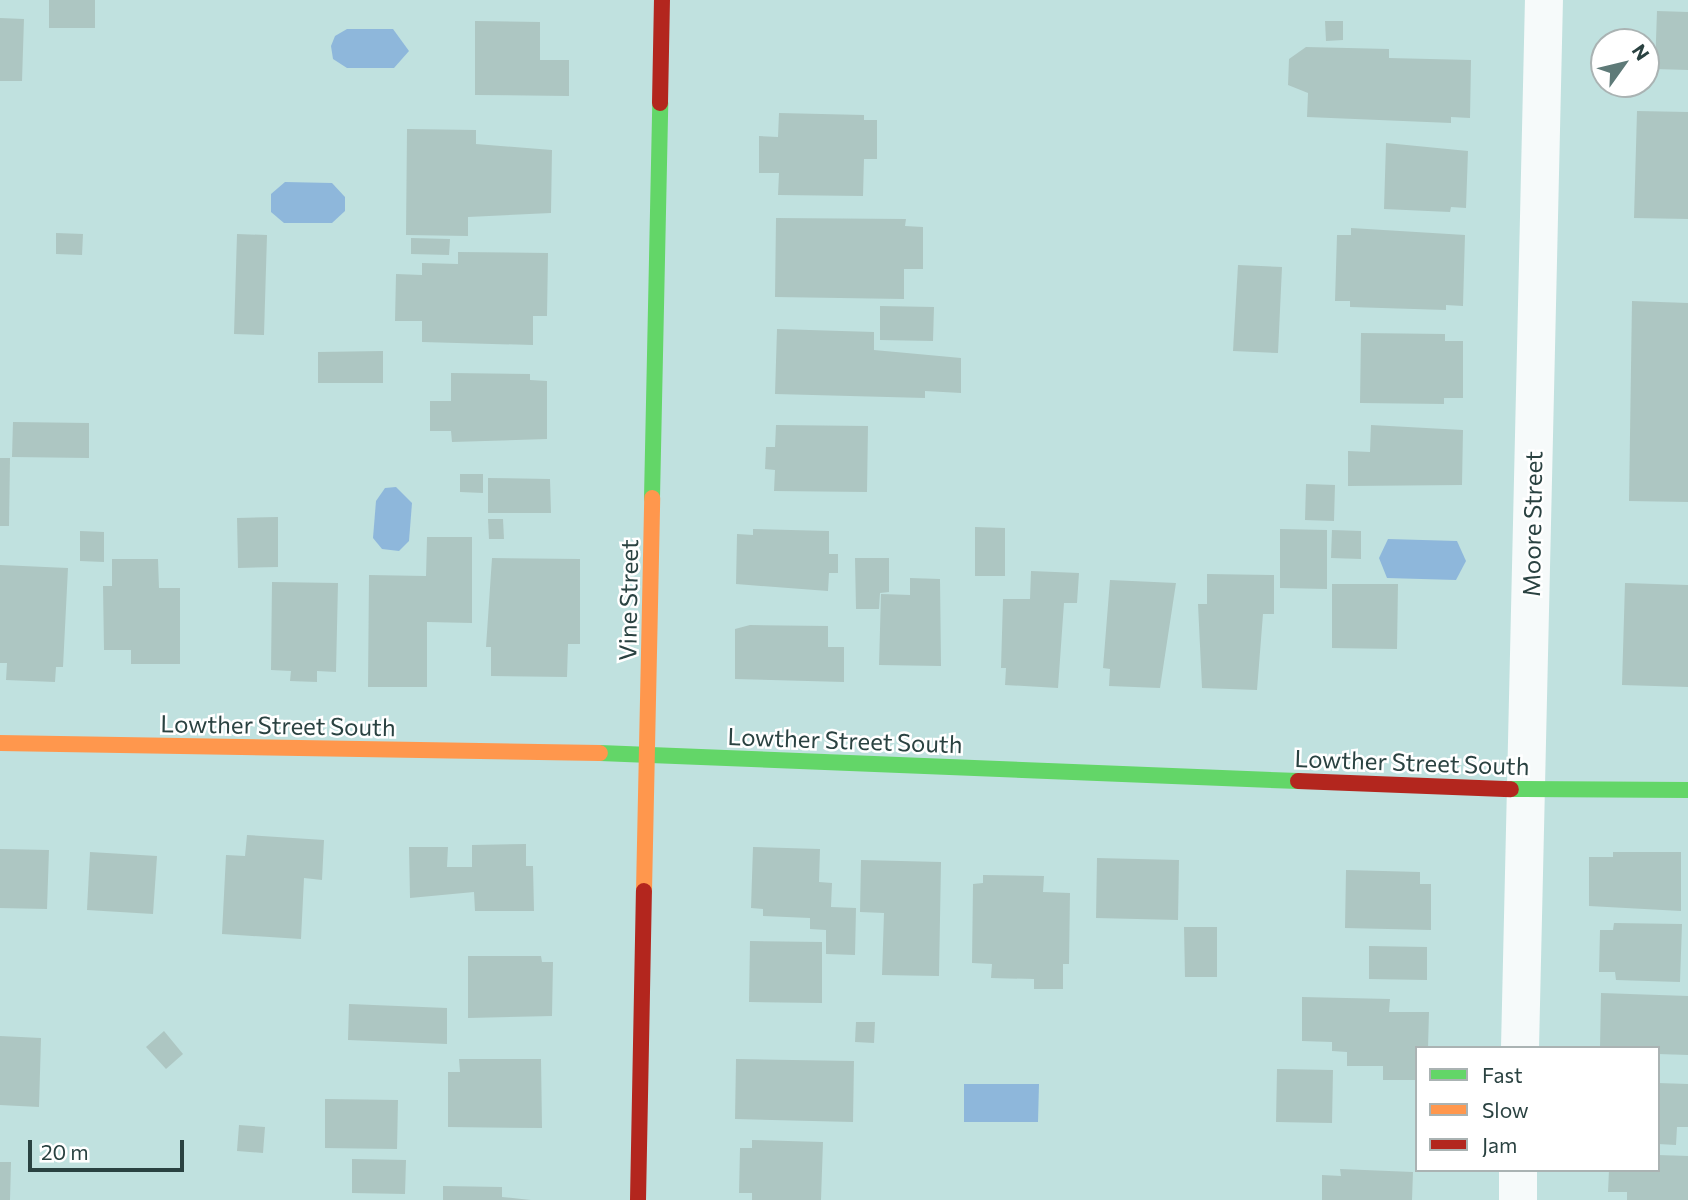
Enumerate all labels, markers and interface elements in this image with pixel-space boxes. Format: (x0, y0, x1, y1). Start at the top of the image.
north arrow (1590, 28, 1660, 98)
text: N (1628, 40, 1655, 64)
street label: Moore Street (1516, 451, 1548, 597)
street label: Vine Street (613, 539, 643, 661)
street label: Lowther Street South (160, 709, 396, 741)
street label: Lowther Street South (727, 722, 963, 758)
street label: Lowther Street South (1294, 744, 1530, 780)
legend (1415, 1046, 1660, 1172)
text: Fast (1482, 1062, 1523, 1087)
text: Slow (1482, 1097, 1529, 1122)
scale bar (32, 1126, 187, 1170)
text: Jam (1482, 1132, 1517, 1157)
text: 20 m (41, 1139, 89, 1164)

